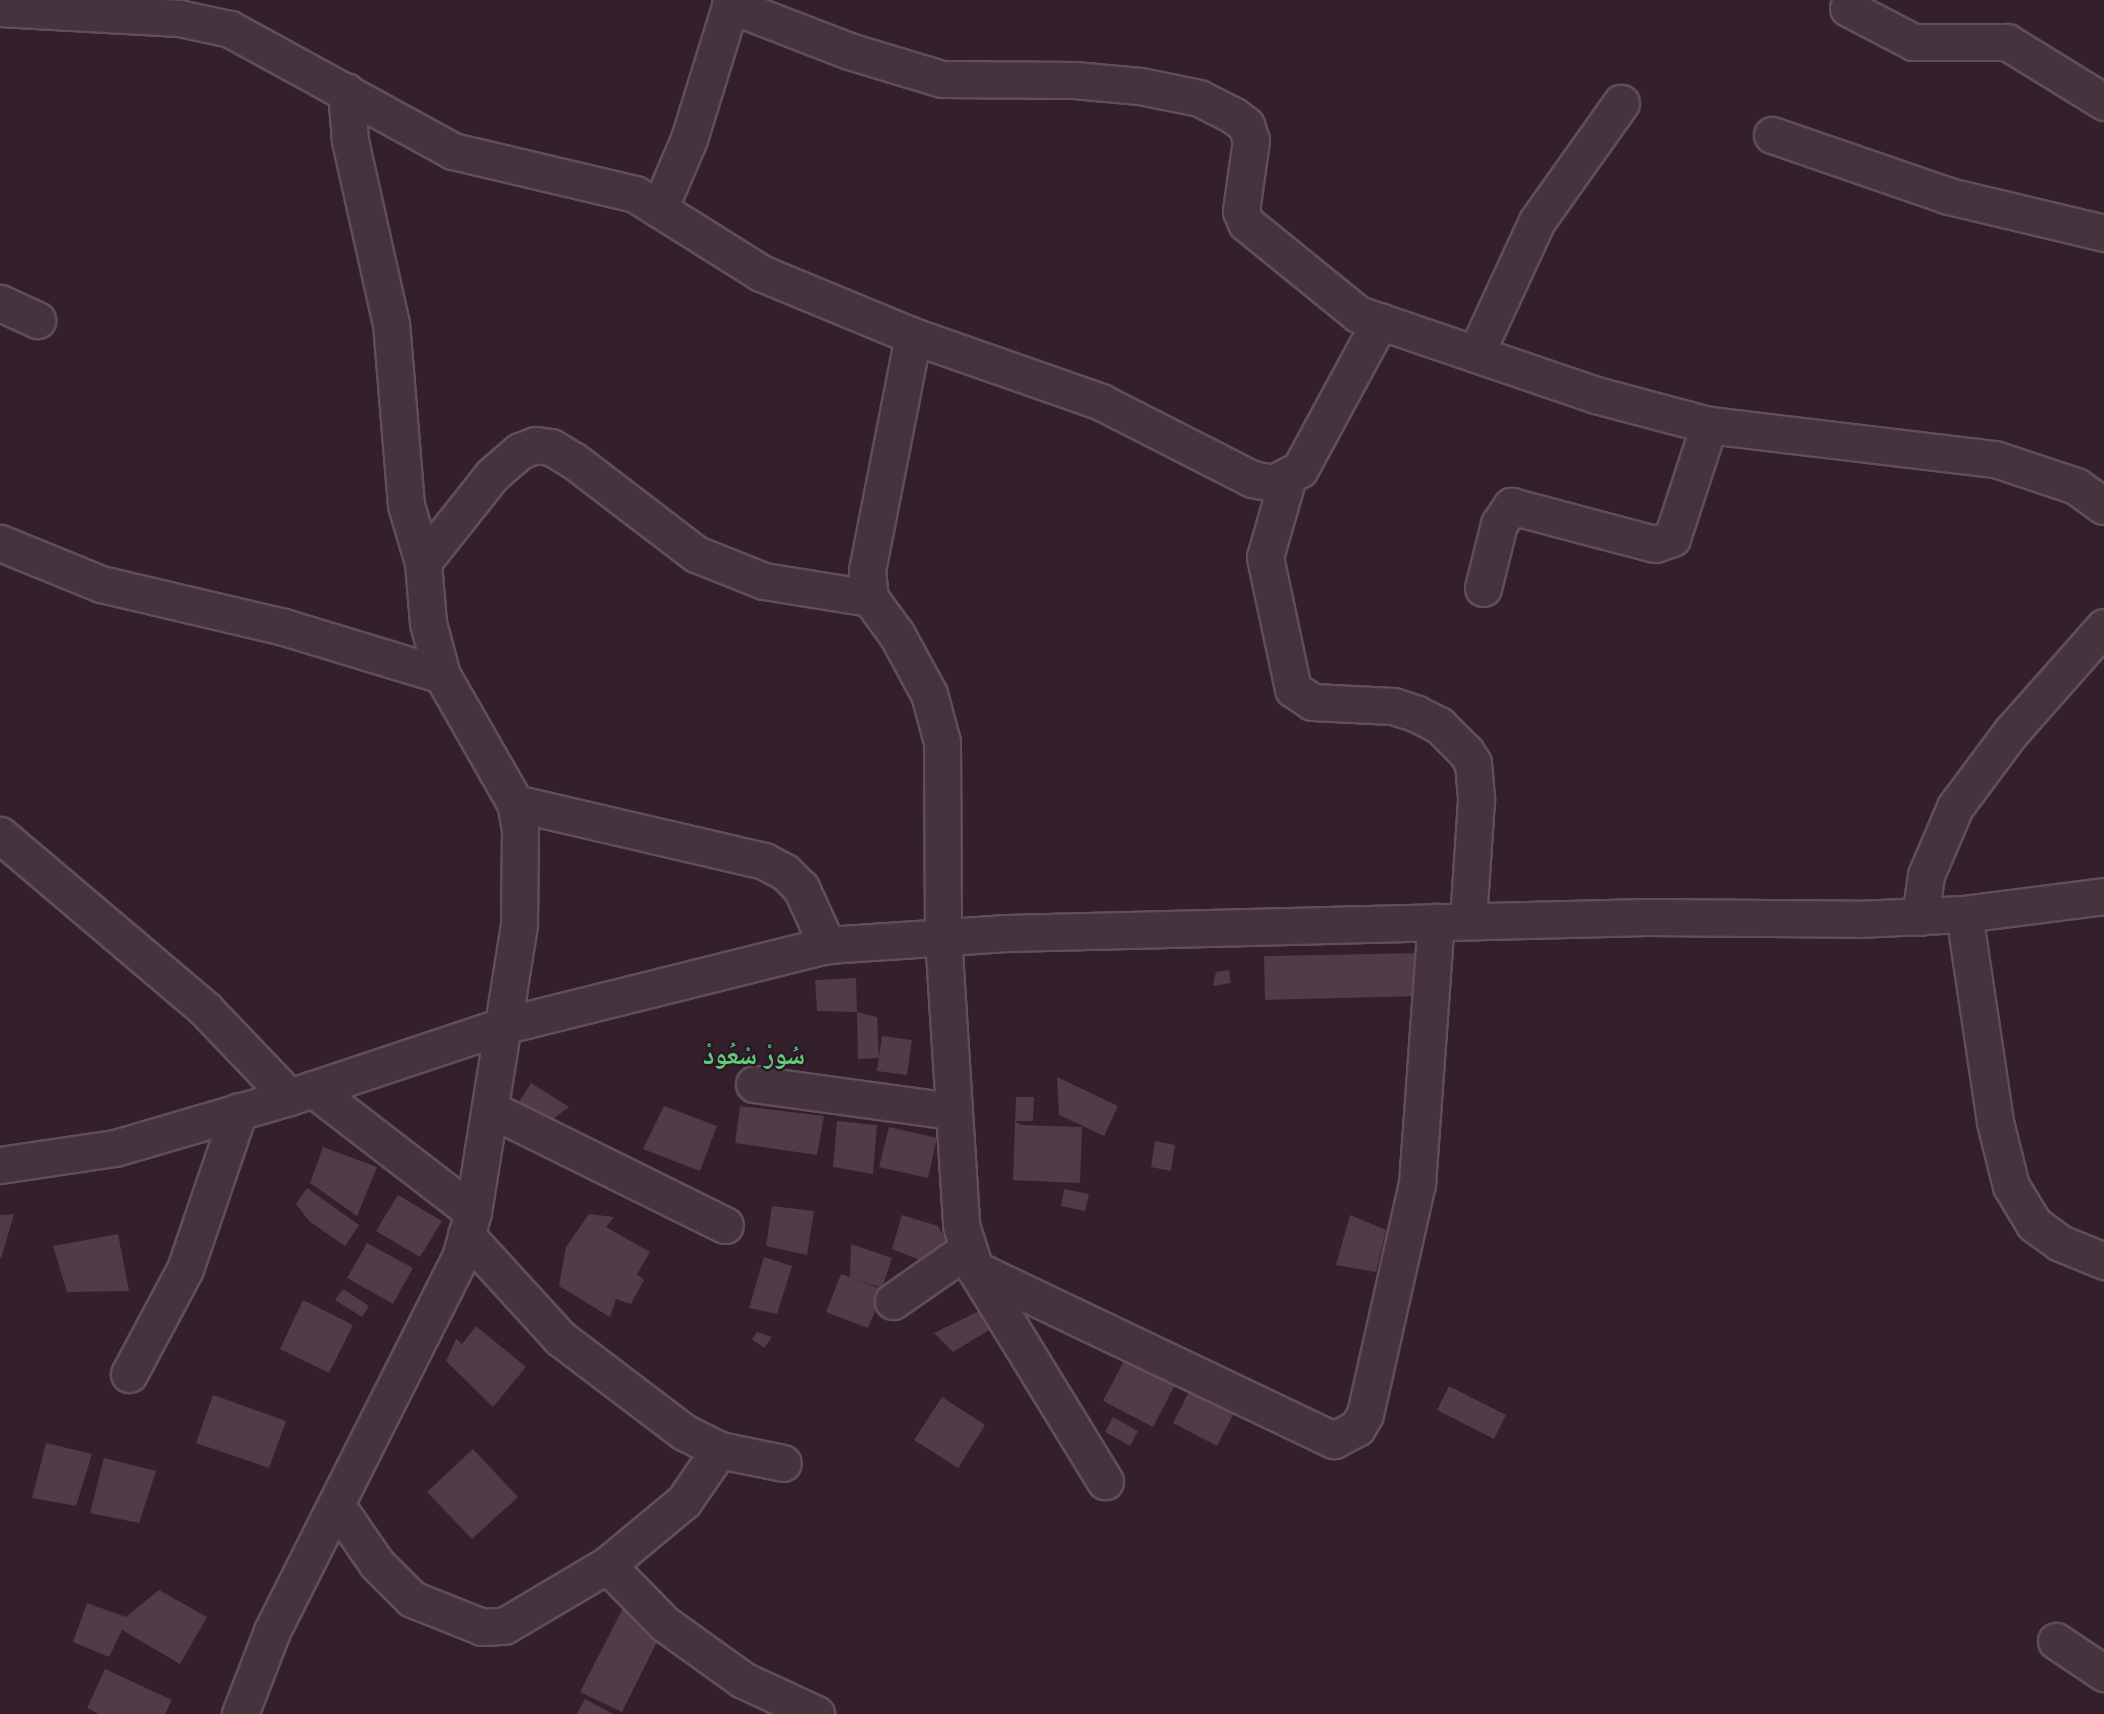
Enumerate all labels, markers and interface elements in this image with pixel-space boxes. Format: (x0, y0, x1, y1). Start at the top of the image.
district label: سُورْ سْعُودْ (703, 1040, 805, 1072)

